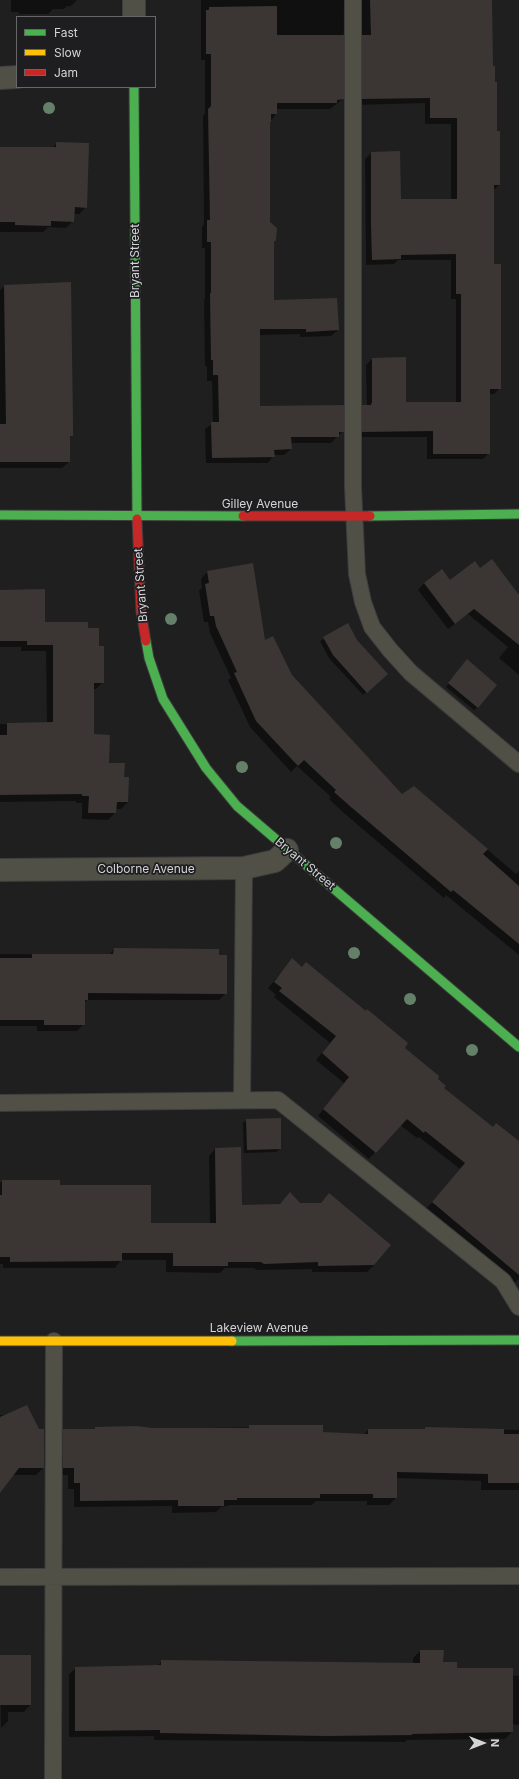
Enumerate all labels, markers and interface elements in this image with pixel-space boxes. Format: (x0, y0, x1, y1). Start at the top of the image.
legend (16, 16, 156, 88)
text: Fast (54, 25, 78, 40)
text: Slow (54, 45, 81, 60)
text: Jam (54, 65, 78, 80)
street label: Bryant Street (128, 224, 142, 298)
street label: Gilley Avenue (222, 497, 298, 511)
street label: Bryant Street (131, 547, 151, 623)
street label: Bryant Street (272, 835, 338, 893)
street label: Colborne Avenue (97, 862, 195, 876)
street label: Lakeview Avenue (210, 1321, 308, 1335)
north arrow (463, 1723, 503, 1763)
text: N (488, 1739, 502, 1747)

